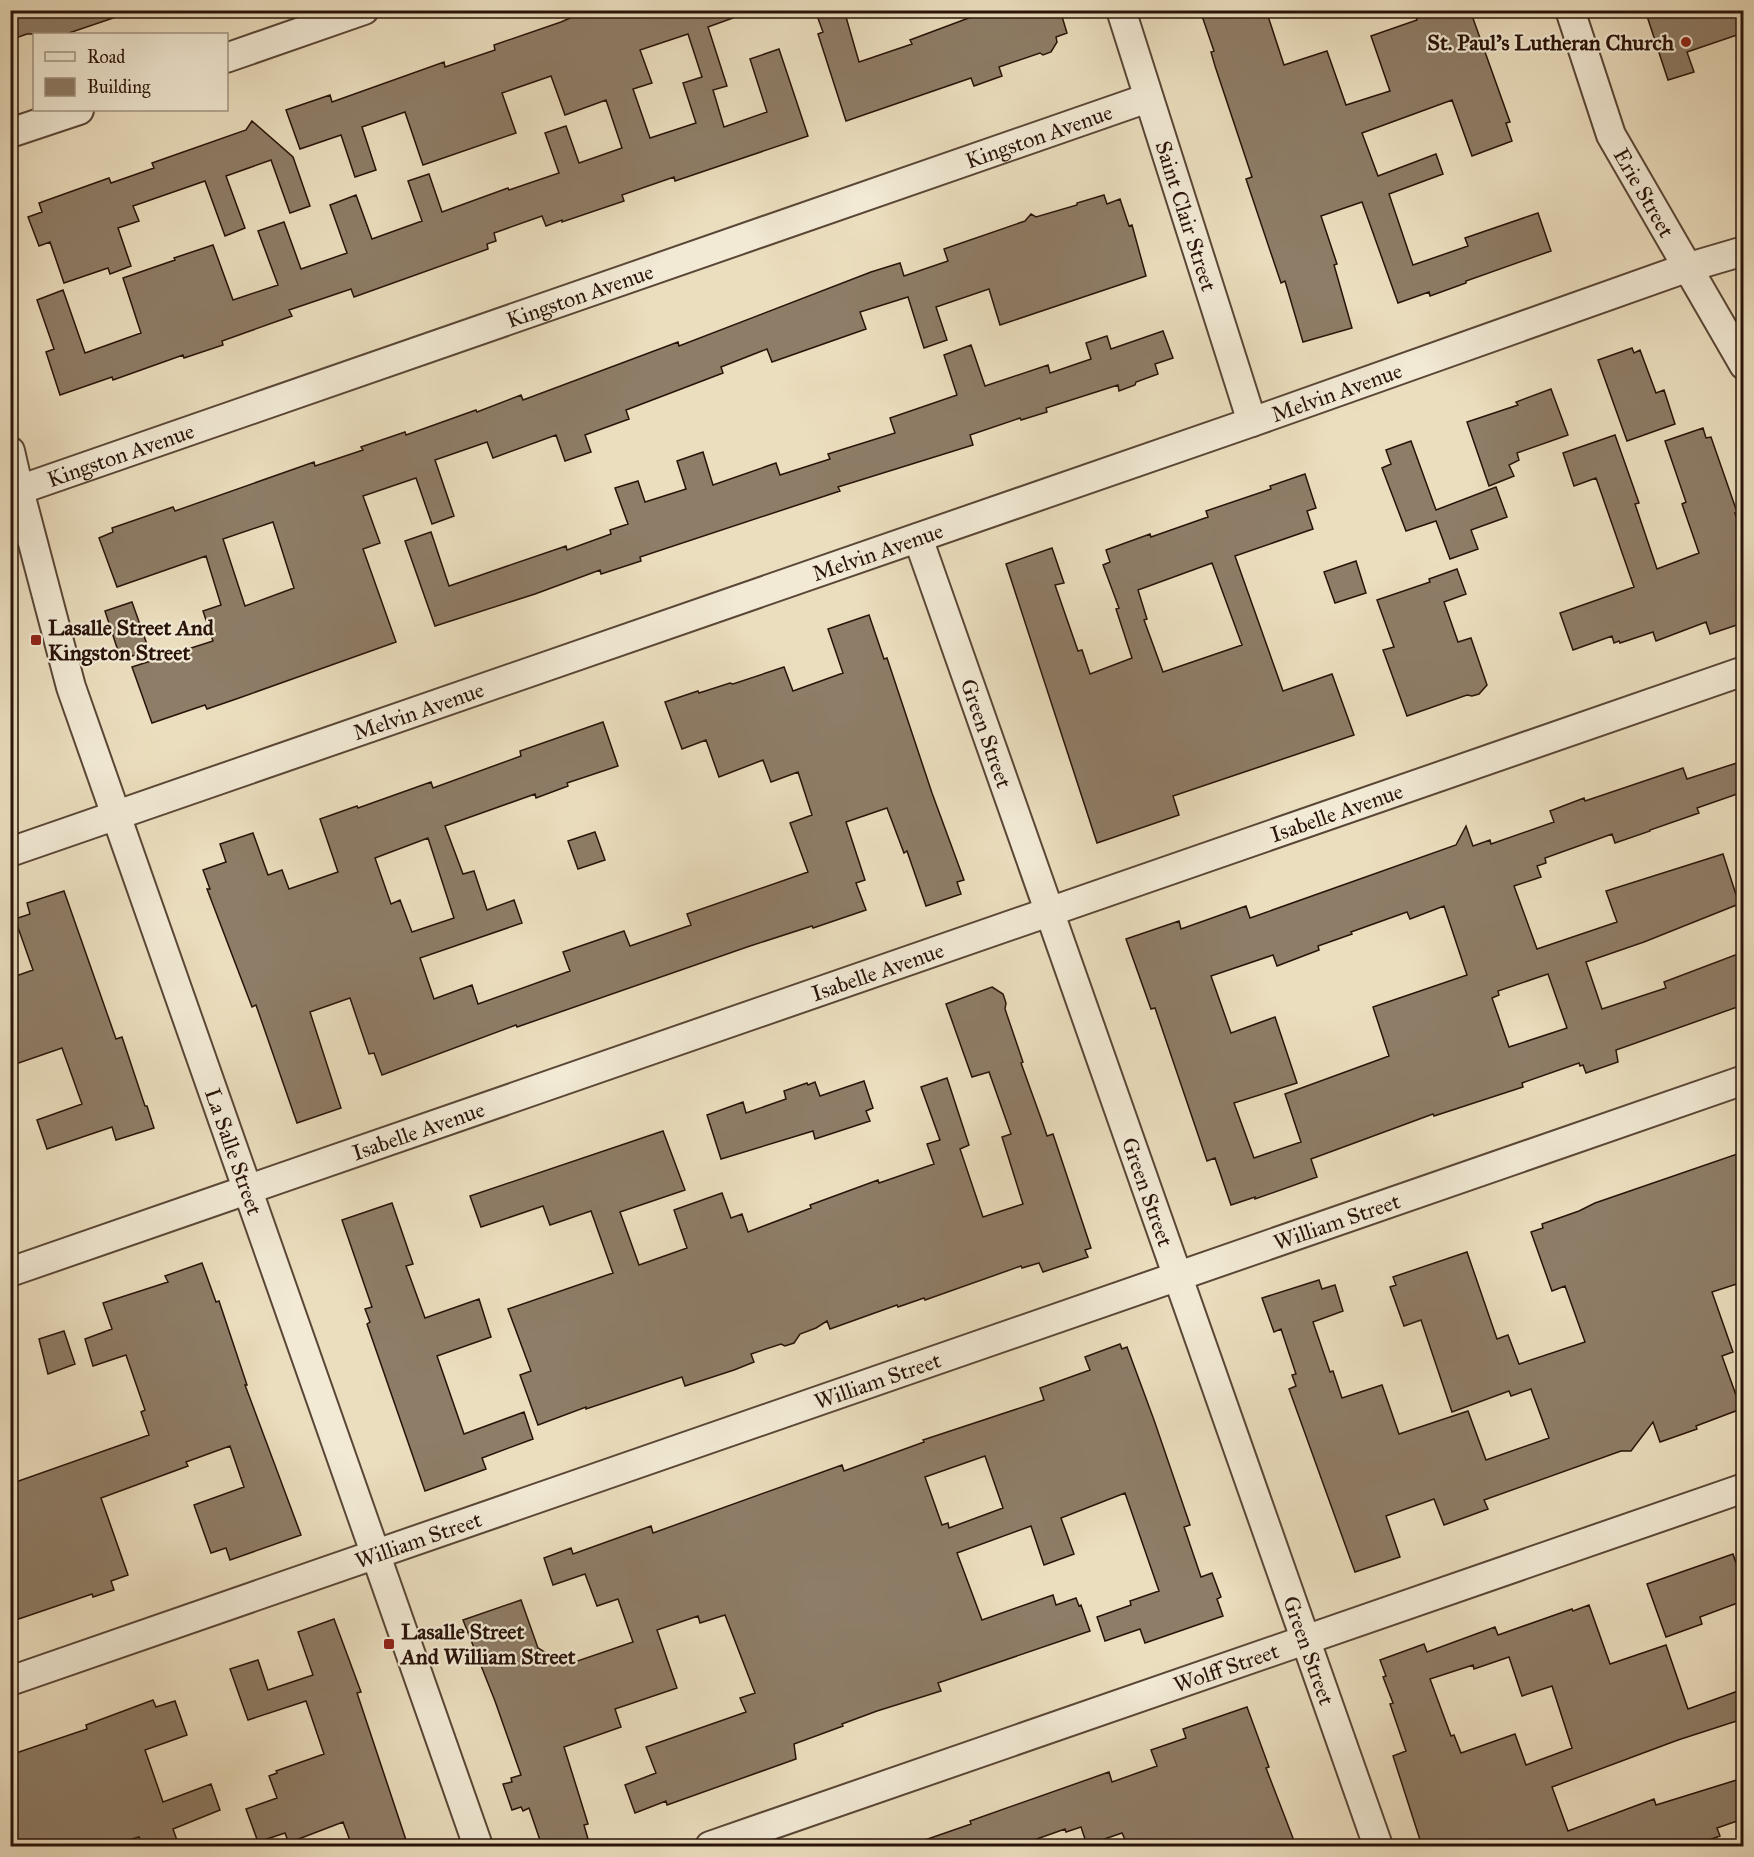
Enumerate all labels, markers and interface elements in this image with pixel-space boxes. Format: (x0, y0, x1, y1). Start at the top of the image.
place label: St. Paul's Lutheran Church (1427, 29, 1675, 56)
legend (33, 33, 228, 111)
marker: St. Paul's Lutheran Church (1679, 35, 1693, 49)
text: Road (87, 46, 125, 68)
text: Building (87, 76, 151, 99)
street label: Kingston Avenue (962, 98, 1116, 174)
street label: Saint Clair Street (1150, 137, 1223, 295)
street label: Erie Street (1608, 143, 1681, 242)
street label: Kingston Avenue (503, 257, 657, 333)
street label: Melvin Avenue (1268, 356, 1405, 428)
street label: Kingston Avenue (44, 417, 198, 493)
street label: Melvin Avenue (808, 517, 947, 587)
place label: Lasalle Street And Kingston Street (48, 614, 215, 666)
marker: Lasalle Street And Kingston Street (29, 633, 43, 647)
street label: Green Street (955, 675, 1018, 792)
street label: Melvin Avenue (349, 676, 487, 746)
street label: Isabelle Avenue (1267, 777, 1406, 848)
street label: Isabelle Avenue (808, 936, 947, 1007)
street label: La Salle Street (199, 1084, 269, 1219)
street label: Isabelle Avenue (348, 1095, 488, 1166)
street label: Green Street (1116, 1134, 1180, 1250)
street label: William Street (1270, 1187, 1404, 1256)
street label: William Street (811, 1346, 944, 1415)
street label: William Street (351, 1505, 485, 1574)
street label: Green Street (1278, 1592, 1341, 1709)
place label: Lasalle Street And William Street (399, 1618, 576, 1670)
marker: Lasalle Street And William Street (382, 1637, 396, 1651)
street label: Wolff Street (1170, 1637, 1282, 1698)

